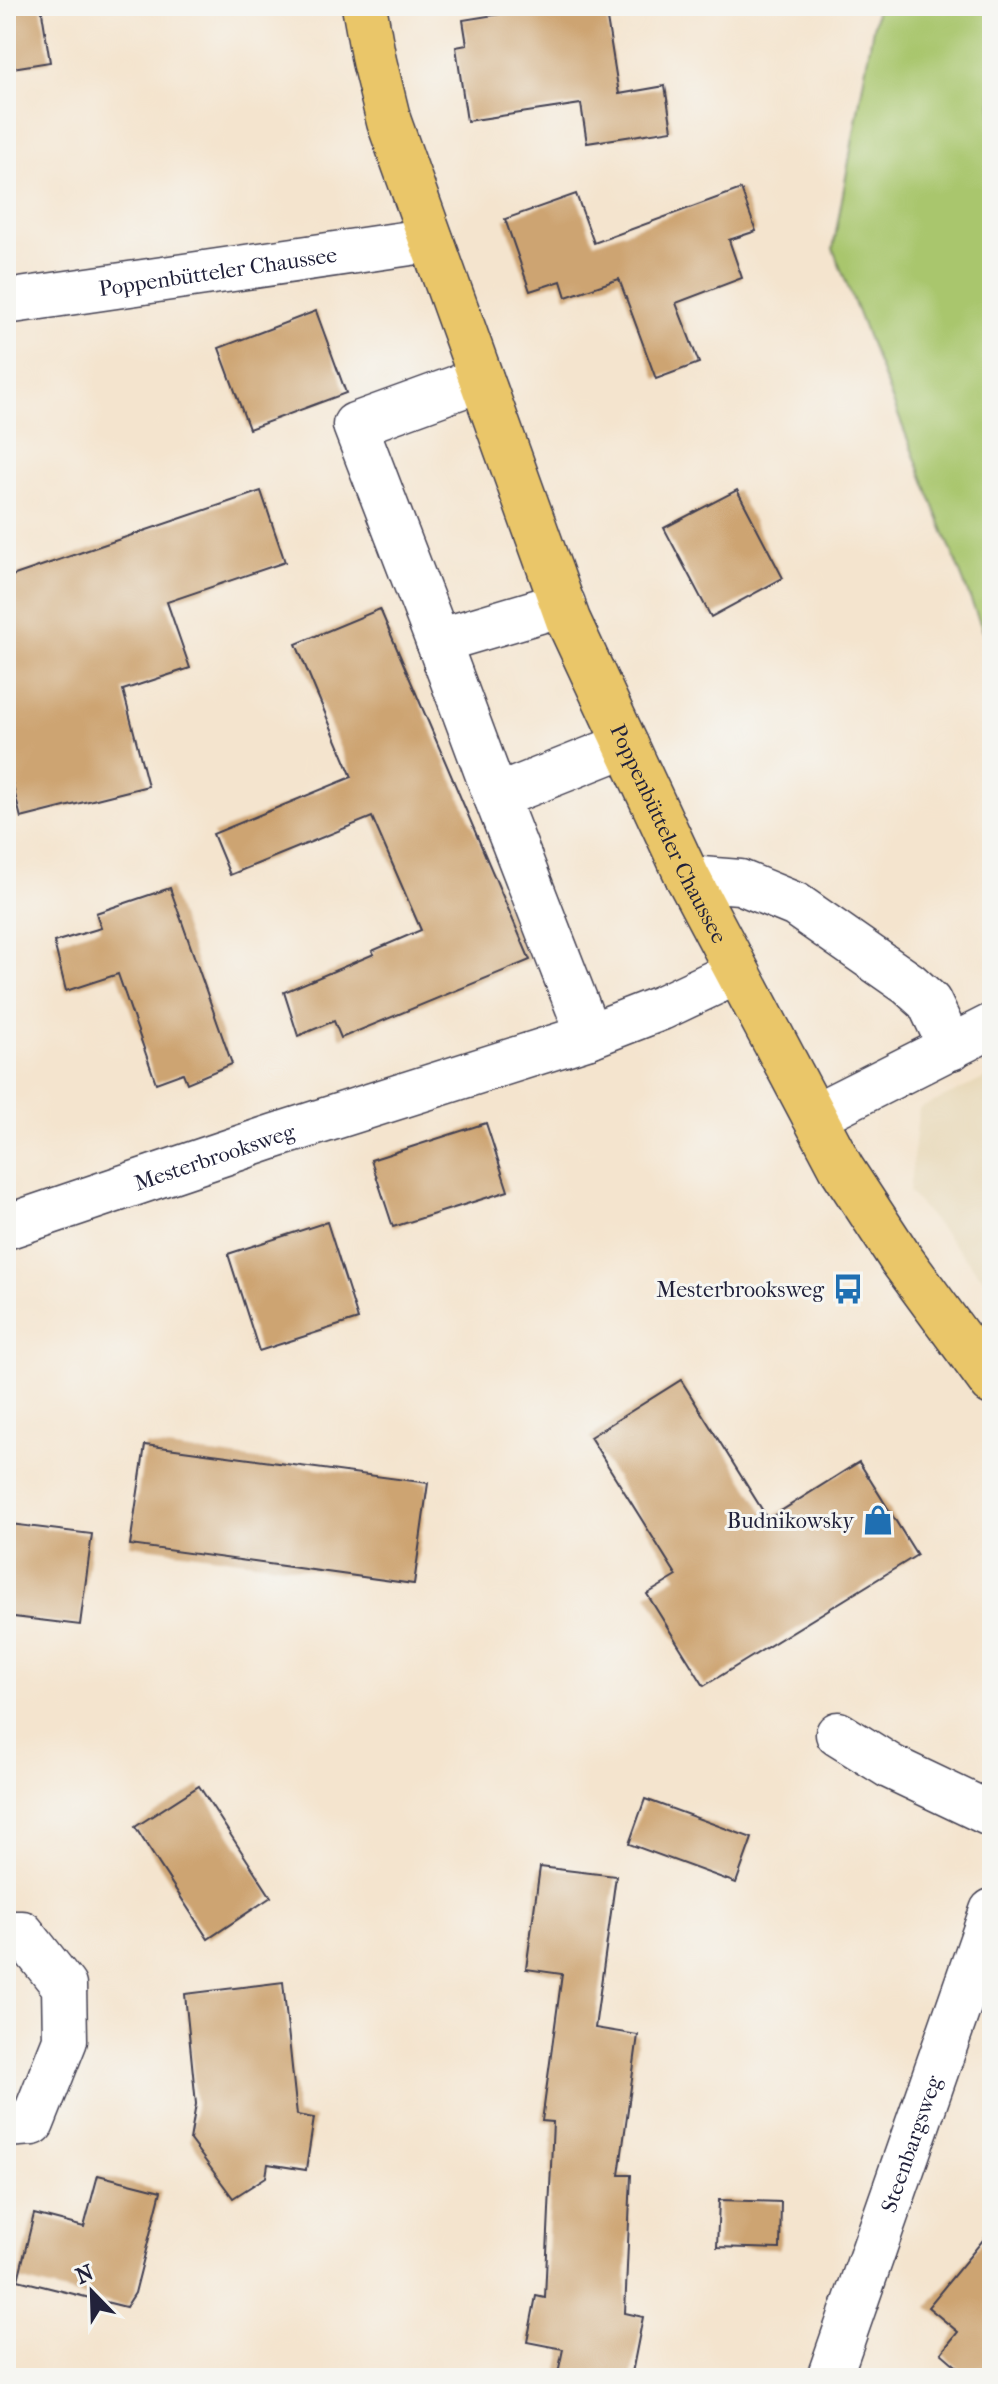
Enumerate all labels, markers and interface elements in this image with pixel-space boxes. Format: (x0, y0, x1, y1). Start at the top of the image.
street label: Poppenbütteler Chaussee (97, 242, 339, 302)
street label: Poppenbütteler Chaussee (604, 720, 732, 948)
street label: Mesterbrooksweg (131, 1118, 298, 1197)
bus stop icon: Mesterbrooksweg (831, 1272, 865, 1306)
place label: Mesterbrooksweg (656, 1277, 824, 1303)
shop icon: Budnikowsky (861, 1503, 895, 1537)
place label: Budnikowsky (727, 1508, 855, 1534)
street label: Steenbargsweg (876, 2072, 948, 2216)
north arrow (52, 2252, 132, 2332)
text: N (72, 2259, 98, 2290)

